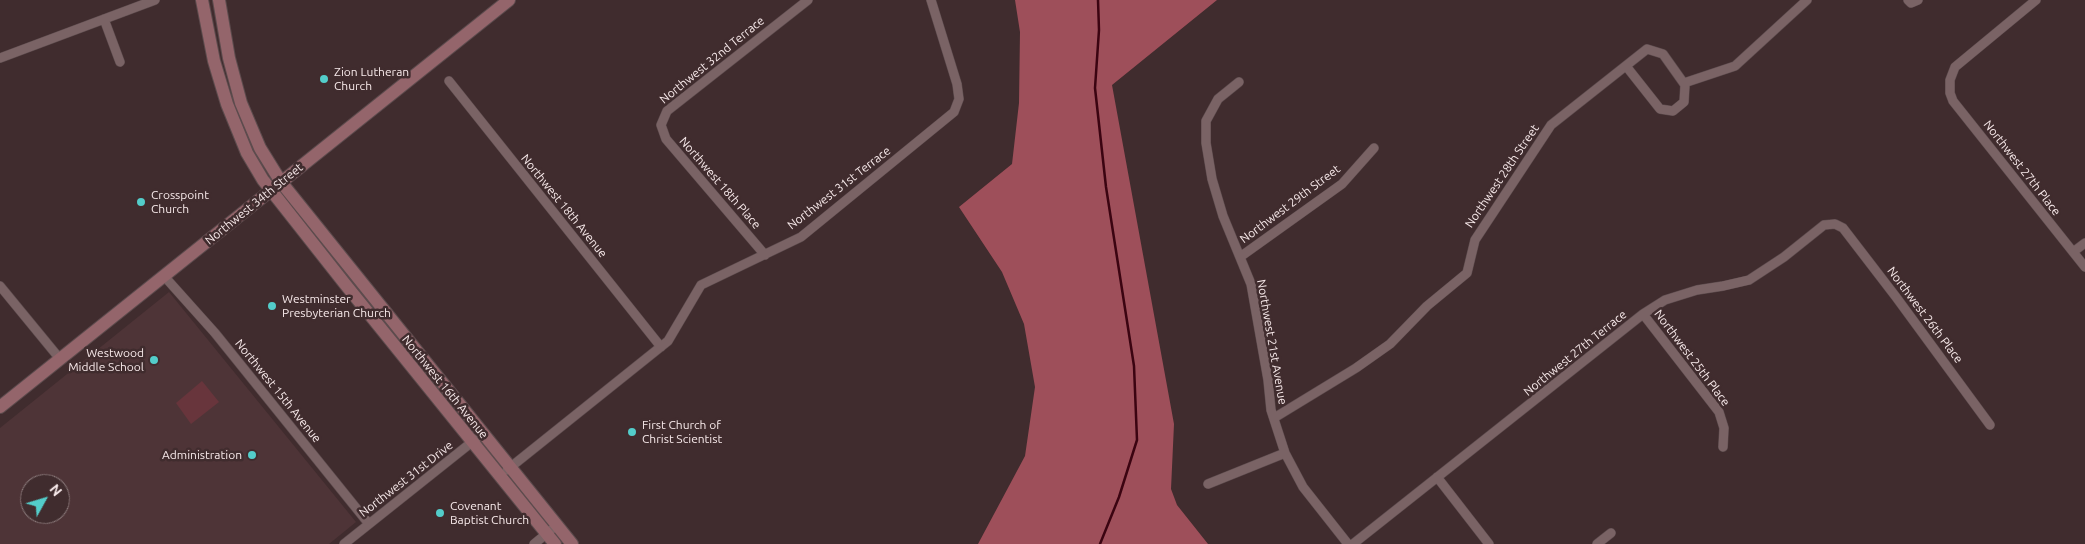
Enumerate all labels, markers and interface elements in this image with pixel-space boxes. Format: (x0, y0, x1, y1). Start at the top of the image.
street label: Northwest 32nd Terrace (657, 13, 767, 107)
place label: Zion Lutheran Church (334, 65, 409, 93)
marker: Zion Lutheran Church (318, 73, 330, 85)
street label: Northwest 27th Place (1980, 118, 2064, 218)
street label: Northwest 28th Street (1462, 122, 1542, 230)
street label: Northwest 18th Place (676, 134, 764, 232)
street label: Northwest 31st Terrace (785, 143, 893, 233)
street label: Northwest 18th Avenue (518, 152, 610, 260)
street label: Northwest 34th Street (202, 160, 306, 248)
street label: Northwest 29th Street (1237, 162, 1343, 246)
place label: Crosspoint Church (151, 188, 209, 216)
marker: Crosspoint Church (135, 196, 147, 208)
street label: Northwest 26th Place (1884, 264, 1966, 366)
street label: Northwest 21st Avenue (1254, 278, 1290, 406)
place label: Westminster Presbyterian Church (282, 292, 391, 320)
marker: Westminster Presbyterian Church (266, 300, 278, 312)
street label: Northwest 27th Terrace (1521, 307, 1629, 399)
street label: Northwest 25th Place (1651, 307, 1733, 409)
street label: Northwest 16th Avenue (399, 333, 491, 441)
street label: Northwest 15th Avenue (232, 337, 324, 445)
place label: Westwood Middle School (68, 346, 144, 374)
marker: Westwood Middle School (148, 354, 160, 366)
place label: First Church of Christ Scientist (642, 418, 722, 446)
marker: First Church of Christ Scientist (626, 426, 638, 438)
street label: Northwest 31st Drive (356, 438, 456, 520)
place label: Administration (162, 448, 242, 462)
marker: Administration (246, 449, 258, 461)
north arrow (20, 474, 70, 524)
text: N (46, 481, 65, 499)
place label: Covenant Baptist Church (450, 499, 529, 527)
marker: Covenant Baptist Church (434, 507, 446, 519)

